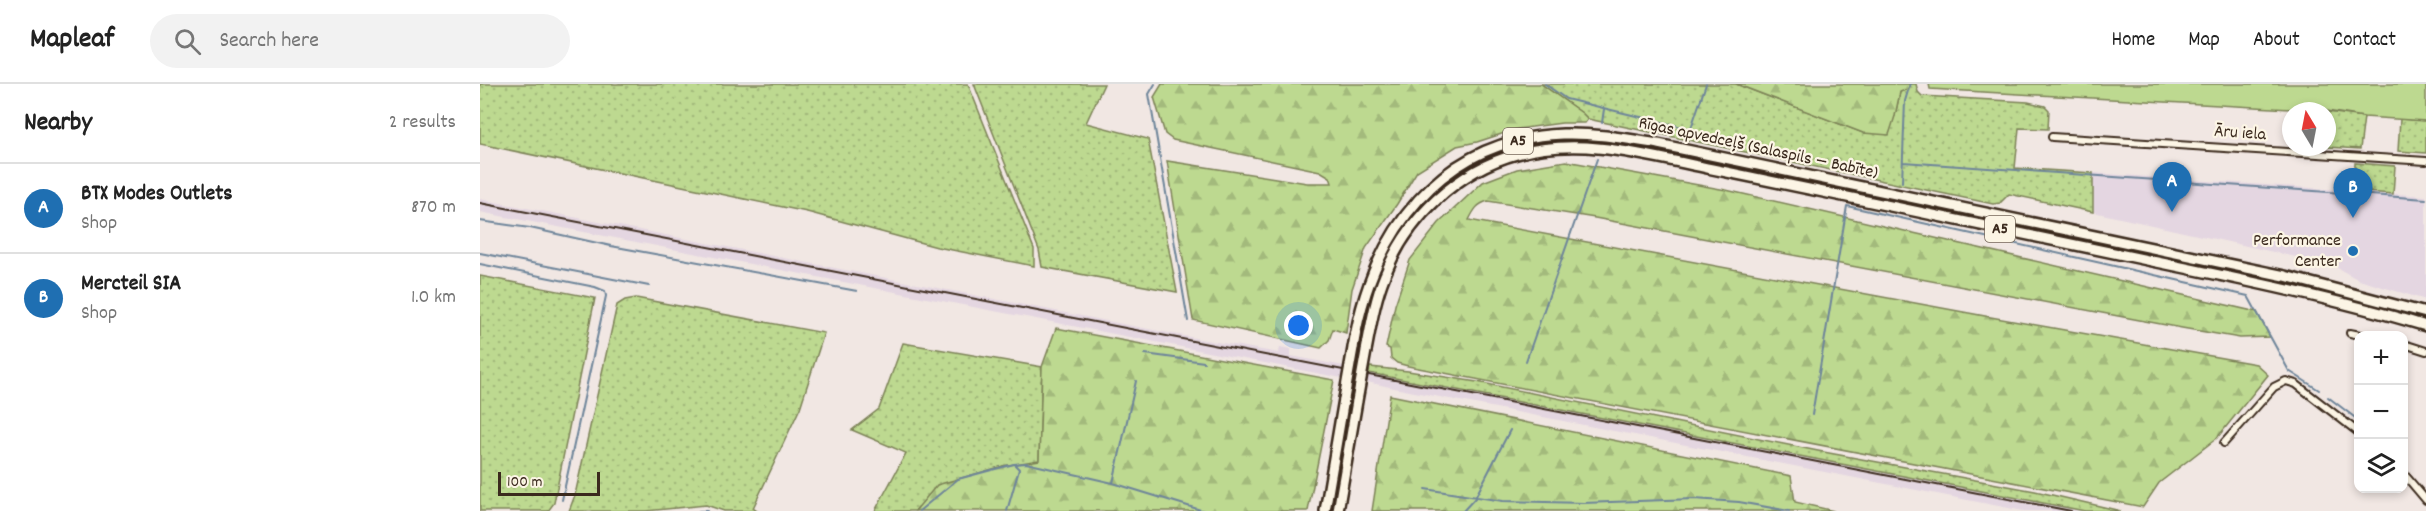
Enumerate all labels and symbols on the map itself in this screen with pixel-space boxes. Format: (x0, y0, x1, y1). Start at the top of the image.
north arrow (2282, 102, 2336, 156)
street label: Rīgas apvedceļš (Salaspils — Babīte) (1636, 111, 1880, 187)
street label: Āru iela (2213, 120, 2267, 148)
road number: A5 (1503, 128, 1533, 154)
pin: A (2152, 162, 2192, 212)
pin: B (2334, 168, 2372, 218)
road number: A5 (1985, 216, 2015, 242)
place label: Performance Center (2253, 229, 2341, 275)
marker: Performance Center (2346, 244, 2360, 258)
your location (1284, 311, 1313, 340)
scale bar (498, 469, 600, 496)

